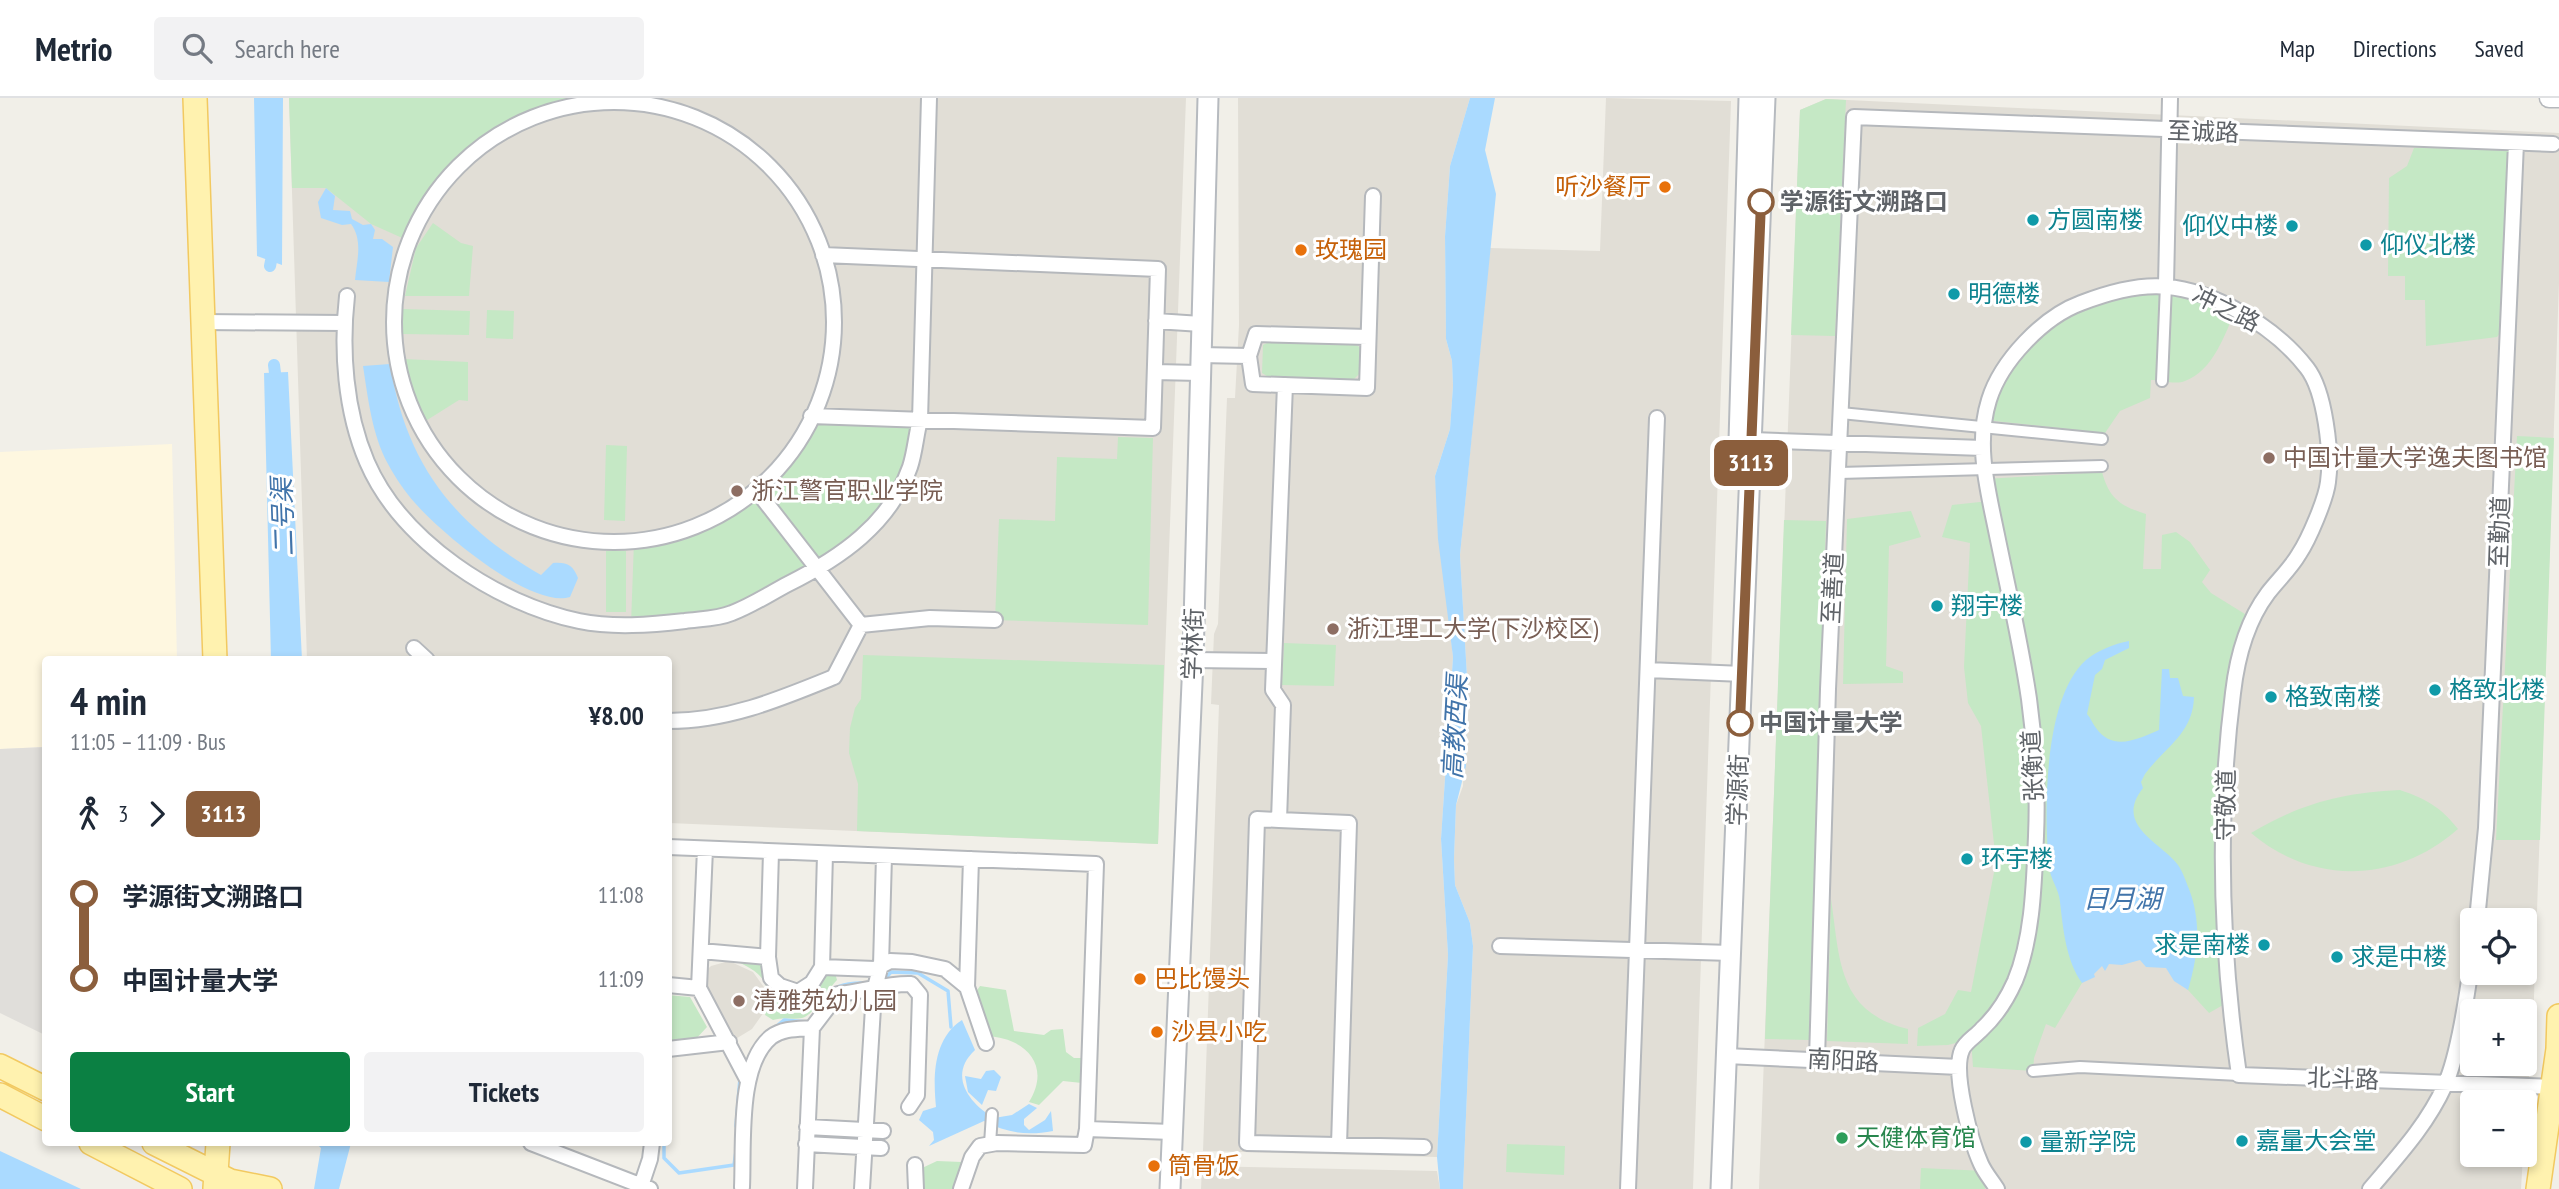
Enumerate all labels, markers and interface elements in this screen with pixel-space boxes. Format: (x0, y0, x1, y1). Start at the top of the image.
search box (154, 17, 644, 80)
text: Metrio (35, 27, 112, 70)
icon: search (178, 29, 216, 67)
text: Search here (234, 32, 340, 65)
text: Map (2280, 33, 2315, 64)
text: Directions (2353, 33, 2437, 64)
text: Saved (2475, 33, 2524, 64)
street label: 至诚路 (2166, 115, 2240, 148)
place label: 听沙餐厅 (1555, 171, 1651, 202)
marker: 听沙餐厅 (1657, 179, 1673, 195)
place label: 学源街文溯路口 (1780, 186, 1948, 217)
marker: 学源街文溯路口 (1748, 189, 1774, 215)
place label: 方圆南楼 (2047, 204, 2143, 235)
place label: 仰仪中楼 (2182, 210, 2278, 241)
marker: 方圆南楼 (2025, 212, 2041, 228)
marker: 仰仪中楼 (2284, 218, 2300, 234)
place label: 仰仪北楼 (2380, 229, 2476, 260)
place label: 玫瑰园 (1315, 234, 1387, 265)
marker: 仰仪北楼 (2358, 237, 2374, 253)
marker: 玫瑰园 (1293, 242, 1309, 258)
place label: 明德楼 (1968, 278, 2040, 309)
street label: 冲之路 (2187, 279, 2265, 338)
marker: 明德楼 (1946, 286, 1962, 302)
line badge: 3113 (1702, 440, 1800, 486)
place label: 中国计量大学逸夫图书馆 (2283, 442, 2547, 473)
text: 3113 (1728, 447, 1774, 478)
marker: 中国计量大学逸夫图书馆 (2261, 450, 2277, 466)
water label: 二号渠 (265, 473, 300, 557)
place label: 浙江警官职业学院 (751, 475, 943, 506)
marker: 浙江警官职业学院 (729, 483, 745, 499)
street label: 至勤道 (2483, 495, 2516, 569)
street label: 至善道 (1815, 551, 1850, 625)
place label: 翔宇楼 (1951, 590, 2023, 621)
marker: 翔宇楼 (1929, 598, 1945, 614)
street label: 学林街 (1176, 607, 1209, 681)
place label: 浙江理工大学(下沙校区) (1347, 613, 1599, 644)
marker: 浙江理工大学(下沙校区) (1325, 621, 1341, 637)
water label: 高教西渠 (1435, 670, 1474, 780)
place label: 格致北楼 (2449, 674, 2545, 705)
text: 4 min (70, 676, 147, 725)
place label: 格致南楼 (2285, 681, 2381, 712)
marker: 格致北楼 (2427, 682, 2443, 698)
marker: 格致南楼 (2263, 689, 2279, 705)
text: ¥8.00 (589, 699, 644, 732)
place label: 中国计量大学 (1759, 707, 1903, 738)
marker: 中国计量大学 (1727, 710, 1753, 736)
text: 11:05 – 11:09 · Bus (70, 727, 226, 756)
street label: 张衡道 (2015, 729, 2050, 803)
street label: 学源街 (1721, 753, 1754, 827)
street label: 守敬道 (2209, 769, 2242, 841)
icon: walk (70, 795, 108, 833)
icon: forward (138, 795, 176, 833)
text: 3113 (200, 798, 246, 829)
text: 3 (118, 799, 128, 828)
place label: 环宇楼 (1981, 843, 2053, 874)
marker: 环宇楼 (1959, 851, 1975, 867)
text: 学源街文溯路口 (122, 880, 304, 913)
text: 11:08 (598, 880, 644, 909)
water label: 日月湖 (2083, 882, 2165, 915)
map controls (2460, 908, 2537, 1167)
button: locate (2460, 908, 2537, 985)
place label: 求是南楼 (2154, 929, 2250, 960)
marker: 求是南楼 (2256, 937, 2272, 953)
place label: 求是中楼 (2351, 941, 2447, 972)
marker: 求是中楼 (2329, 949, 2345, 965)
place label: 巴比馒头 (1154, 963, 1250, 994)
text: 中国计量大学 (122, 964, 278, 997)
text: 11:09 (598, 964, 644, 993)
marker: 巴比馒头 (1132, 971, 1148, 987)
place label: 清雅苑幼儿园 (753, 985, 897, 1016)
marker: 清雅苑幼儿园 (731, 993, 747, 1009)
button: + (2460, 999, 2537, 1076)
place label: 沙县小吃 (1171, 1016, 1267, 1047)
marker: 沙县小吃 (1149, 1024, 1165, 1040)
street label: 南阳路 (1806, 1043, 1880, 1078)
button: Start (70, 1052, 350, 1132)
button: Tickets (364, 1052, 644, 1132)
street label: 北斗路 (2306, 1062, 2380, 1095)
button: − (2460, 1090, 2537, 1167)
place label: 天健体育馆 (1856, 1122, 1976, 1153)
place label: 嘉量大会堂 (2256, 1125, 2376, 1156)
place label: 量新学院 (2040, 1126, 2136, 1157)
marker: 天健体育馆 (1834, 1130, 1850, 1146)
marker: 嘉量大会堂 (2234, 1133, 2250, 1149)
marker: 量新学院 (2018, 1134, 2034, 1150)
place label: 筒骨饭 (1168, 1150, 1240, 1181)
marker: 筒骨饭 (1146, 1158, 1162, 1174)

